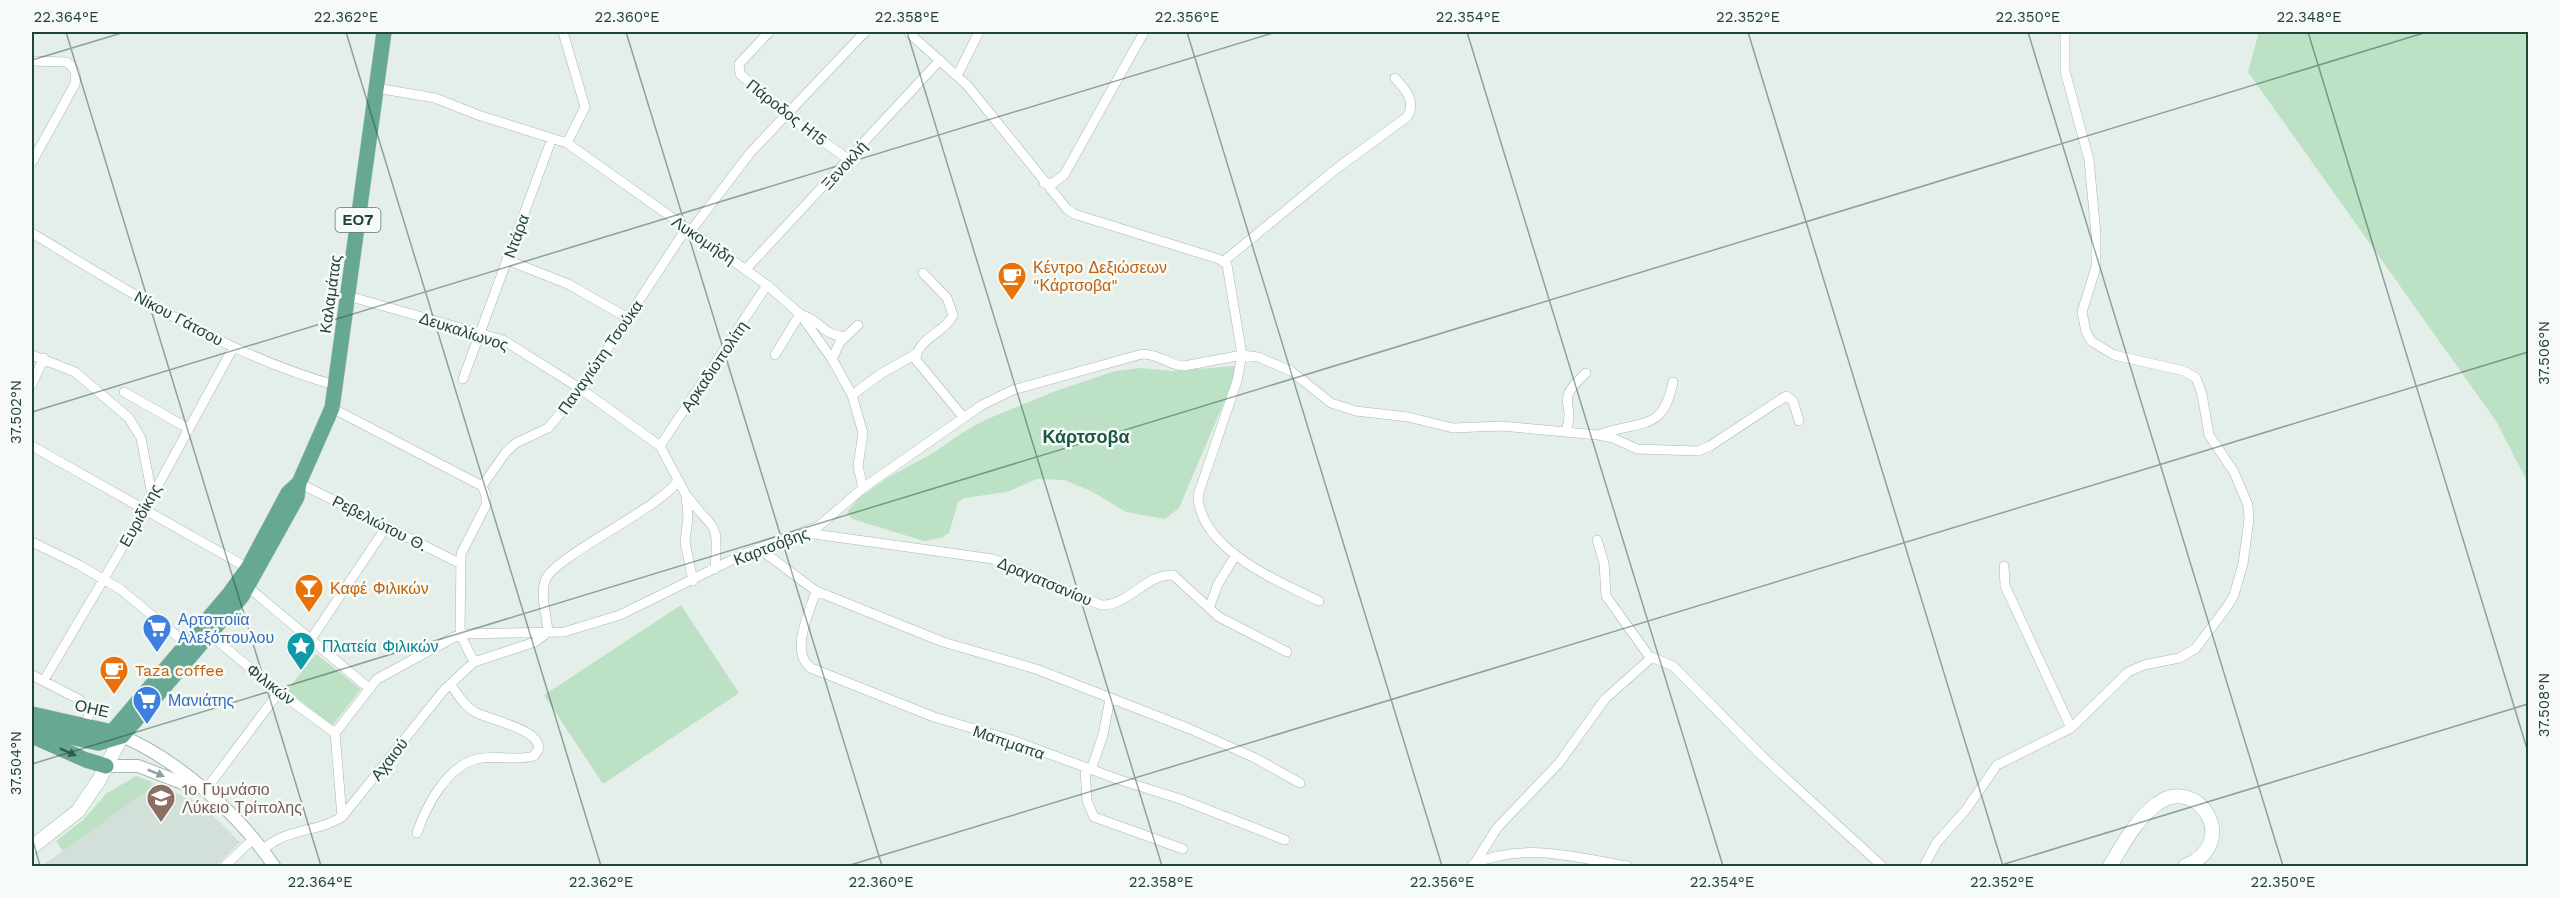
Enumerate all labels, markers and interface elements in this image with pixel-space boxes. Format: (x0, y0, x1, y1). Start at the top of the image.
text: 22.364°E (34, 8, 98, 26)
text: 22.362°E (314, 8, 378, 26)
text: 22.360°E (594, 8, 660, 26)
text: 22.358°E (875, 8, 939, 26)
text: 22.356°E (1155, 8, 1219, 26)
text: 22.354°E (1436, 8, 1500, 26)
text: 22.352°E (1716, 8, 1780, 26)
text: 22.350°E (1996, 8, 2060, 26)
text: 22.348°E (2276, 8, 2342, 26)
street label: Πάροδος Η15 (743, 75, 831, 150)
street label: Ξενοκλή (817, 137, 871, 194)
road number: ΕΟ7 (336, 208, 380, 232)
street label: Ντάρα (500, 212, 533, 261)
street label: Λυκομήδη (668, 212, 739, 269)
street label: Καλαμάτας (316, 253, 345, 335)
place label: Κέντρο Δεξιώσεων "Κάρτσοβα" (1033, 258, 1167, 295)
cafe icon: Κέντρο Δεξιώσεων "Κάρτσοβα" (996, 260, 1028, 302)
street label: Νίκου Γάτσου (131, 287, 226, 350)
street label: Παναγιώτη Τσούκα (554, 296, 647, 418)
street label: Δευκαλίωνος (417, 308, 511, 355)
street label: Αρκαδιοπολίτη (677, 317, 752, 415)
text: 37.506°N (2535, 321, 2553, 385)
text: 37.502°N (7, 380, 25, 444)
district label: Κάρτσοβα (1042, 426, 1130, 447)
street label: Ευριδίκης (115, 480, 166, 550)
street label: Ρεβελιώτου Θ. (329, 491, 430, 555)
street label: Καρτσόβης (731, 523, 812, 570)
street label: Δραγατσανίου (995, 553, 1095, 610)
bar icon: Καφέ Φιλικών (293, 572, 325, 614)
place label: Καφέ Φιλικών (330, 579, 429, 598)
place label: Αρτοποιϊα Αλεξόπουλου (178, 610, 274, 647)
supermarket icon: Αρτοποιϊα Αλεξόπουλου (141, 612, 173, 654)
place icon: Πλατεία Φιλικών (285, 630, 317, 672)
place label: Πλατεία Φιλικών (322, 637, 438, 656)
cafe icon: Taza coffee (98, 654, 130, 696)
street label: Φιλικών (243, 660, 299, 709)
place label: Taza coffee (135, 661, 224, 680)
text: 37.508°N (2535, 673, 2553, 737)
supermarket icon: Μανιάτης (131, 684, 163, 726)
place label: Μανιάτης (168, 691, 235, 710)
street label: ΟΗΕ (73, 695, 111, 722)
street label: Μαπμαπα (970, 721, 1047, 764)
text: 37.504°N (7, 731, 25, 795)
street label: Αχαιού (367, 734, 412, 784)
one-way arrow (60, 748, 77, 757)
one-way arrow (148, 768, 166, 778)
place label: 1ο Γυμνάσιο Λύκειο Τρίπολης (182, 780, 302, 817)
school or university icon: 1ο Γυμνάσιο Λύκειο Τρίπολης (145, 782, 177, 824)
text: 22.364°E (288, 873, 352, 891)
text: 22.362°E (569, 873, 633, 891)
text: 22.360°E (848, 873, 914, 891)
text: 22.358°E (1129, 873, 1193, 891)
text: 22.356°E (1410, 873, 1474, 891)
text: 22.354°E (1690, 873, 1754, 891)
text: 22.352°E (1970, 873, 2034, 891)
text: 22.350°E (2251, 873, 2315, 891)

